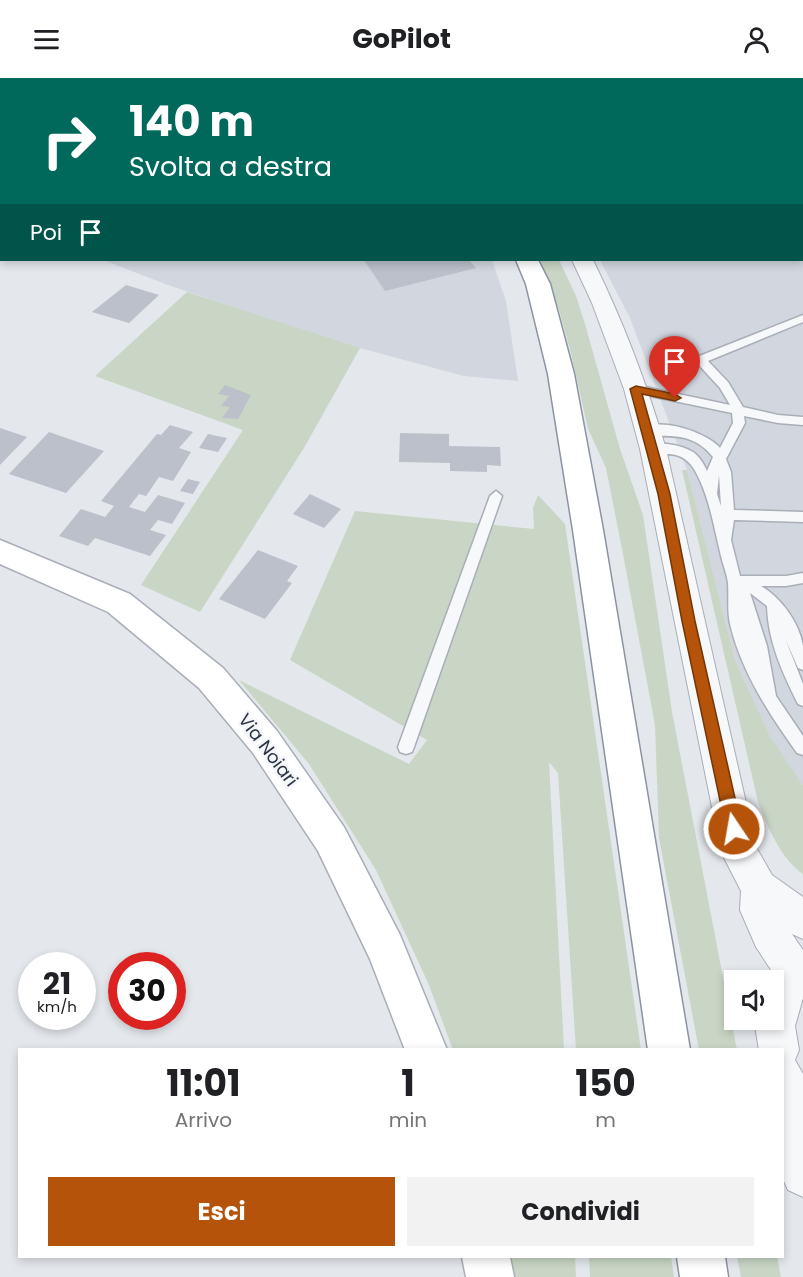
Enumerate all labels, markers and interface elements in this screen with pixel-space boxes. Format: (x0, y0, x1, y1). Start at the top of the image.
text: GoPilot (352, 20, 451, 57)
icon: menu (30, 23, 63, 56)
icon: person (740, 23, 773, 56)
text: 140 m (129, 92, 254, 151)
icon: right (30, 102, 108, 180)
text: Svolta a destra (129, 148, 332, 185)
icon: arrive (74, 216, 107, 249)
text: Poi (30, 217, 62, 248)
pin (649, 336, 700, 398)
icon: arrive (658, 345, 691, 378)
street label: Via Noiari (233, 708, 304, 791)
position arrow (702, 797, 766, 861)
speed limit sign: 30 (108, 952, 186, 1030)
text: 21 (43, 962, 71, 1005)
map controls (724, 970, 784, 1030)
button: sound (724, 970, 784, 1030)
text: km/h (37, 996, 77, 1017)
text: 11:01 (166, 1058, 241, 1109)
text: 1 (401, 1058, 415, 1109)
text: 150 (575, 1058, 636, 1109)
text: Arrivo (175, 1106, 232, 1134)
text: min (389, 1106, 427, 1134)
text: m (595, 1106, 616, 1134)
button: Esci (48, 1177, 395, 1246)
button: Condividi (407, 1177, 754, 1246)

